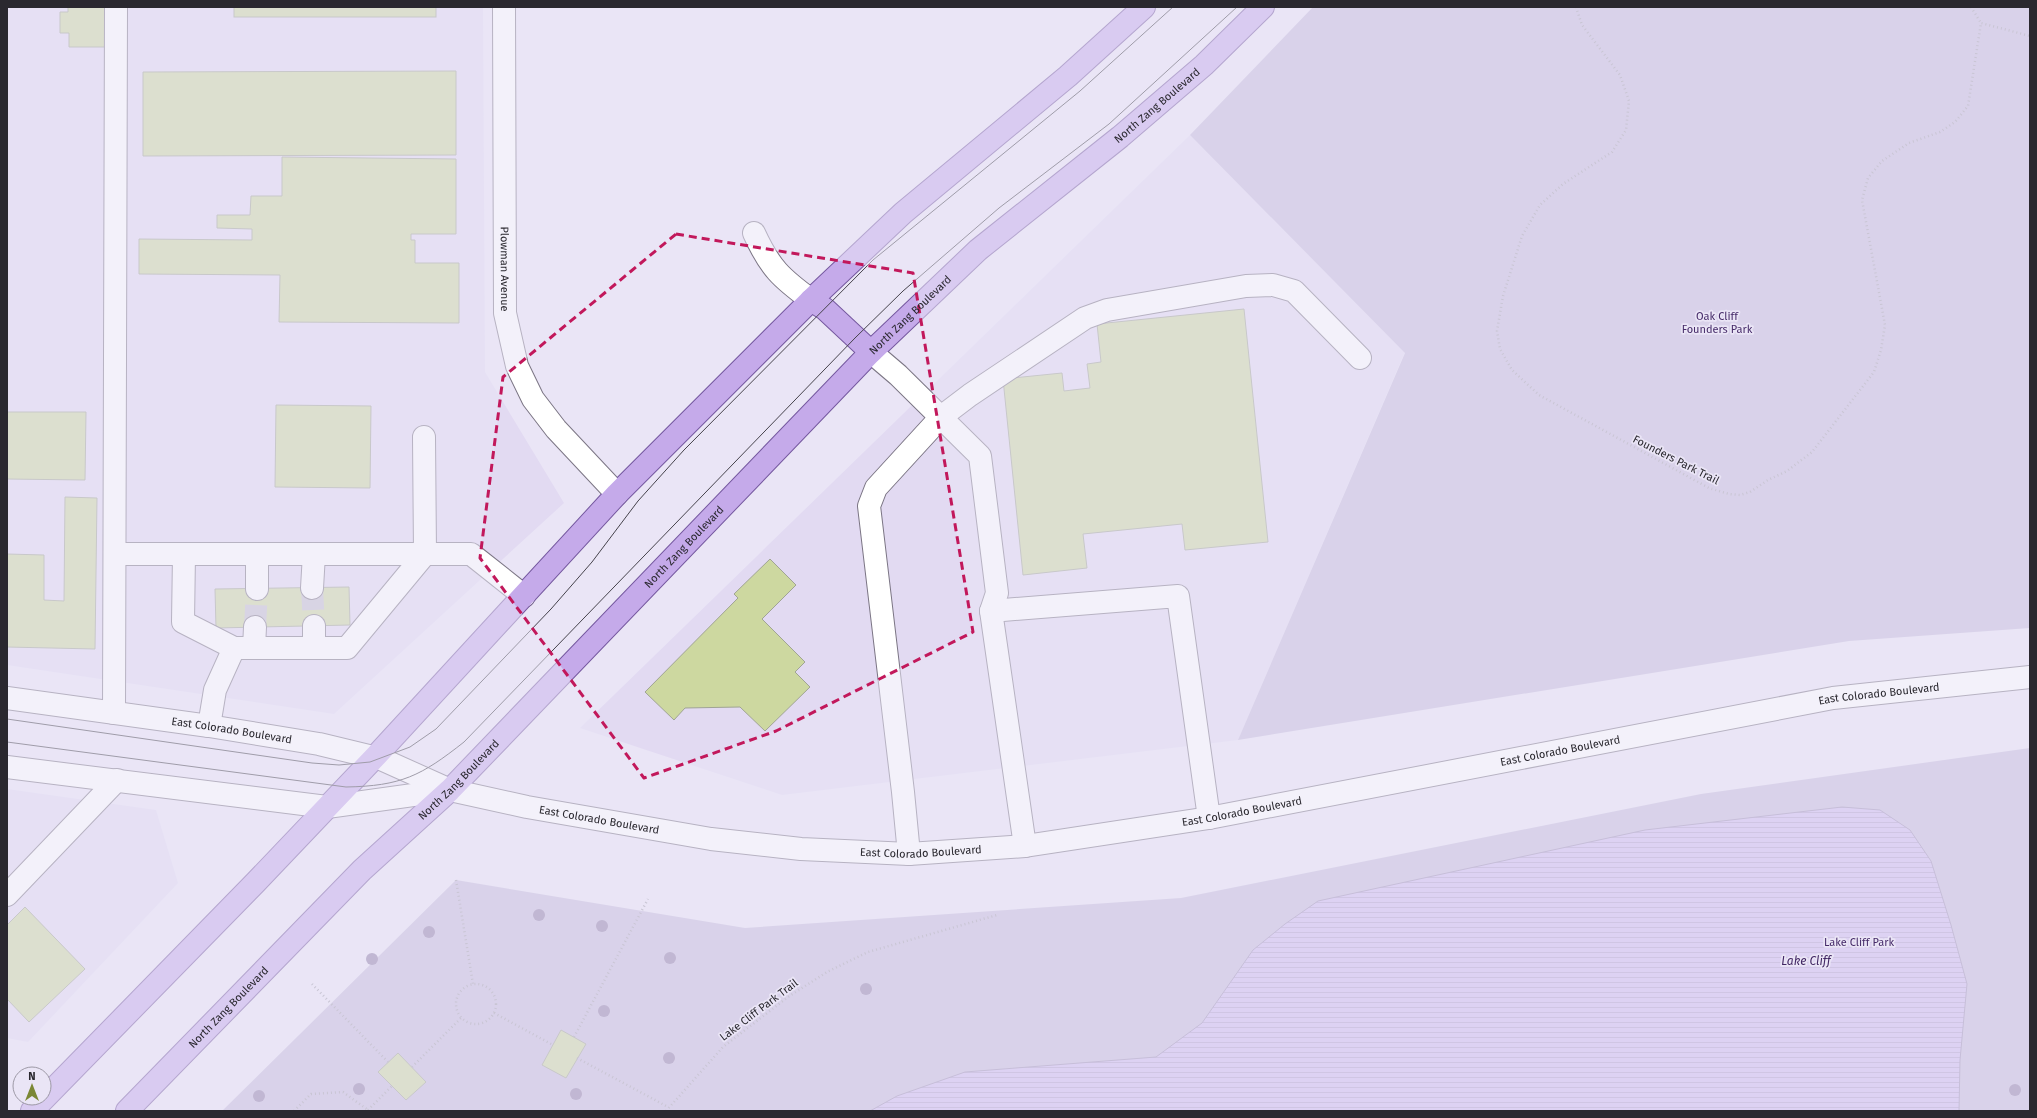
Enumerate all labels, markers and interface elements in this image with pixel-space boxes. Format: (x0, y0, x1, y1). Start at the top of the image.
street label: North Zang Boulevard (1112, 65, 1202, 146)
street label: Plowman Avenue (498, 226, 511, 312)
street label: North Zang Boulevard (866, 273, 954, 357)
park label: Oak Cliff Founders Park (1682, 310, 1753, 336)
street label: Founders Park Trail (1631, 433, 1721, 487)
street label: North Zang Boulevard (642, 503, 726, 590)
street label: East Colorado Boulevard (1817, 680, 1940, 707)
street label: East Colorado Boulevard (171, 714, 293, 746)
street label: East Colorado Boulevard (1499, 733, 1621, 768)
street label: North Zang Boulevard (415, 737, 502, 822)
street label: East Colorado Boulevard (1181, 794, 1303, 829)
street label: East Colorado Boulevard (538, 803, 660, 836)
street label: East Colorado Boulevard (860, 843, 982, 861)
park label: Lake Cliff Park (1824, 936, 1894, 949)
water label: Lake Cliff (1781, 954, 1833, 968)
street label: North Zang Boulevard (186, 964, 271, 1051)
street label: Lake Cliff Park Trail (717, 976, 801, 1044)
north arrow (12, 1066, 52, 1106)
text: N (28, 1070, 36, 1083)

